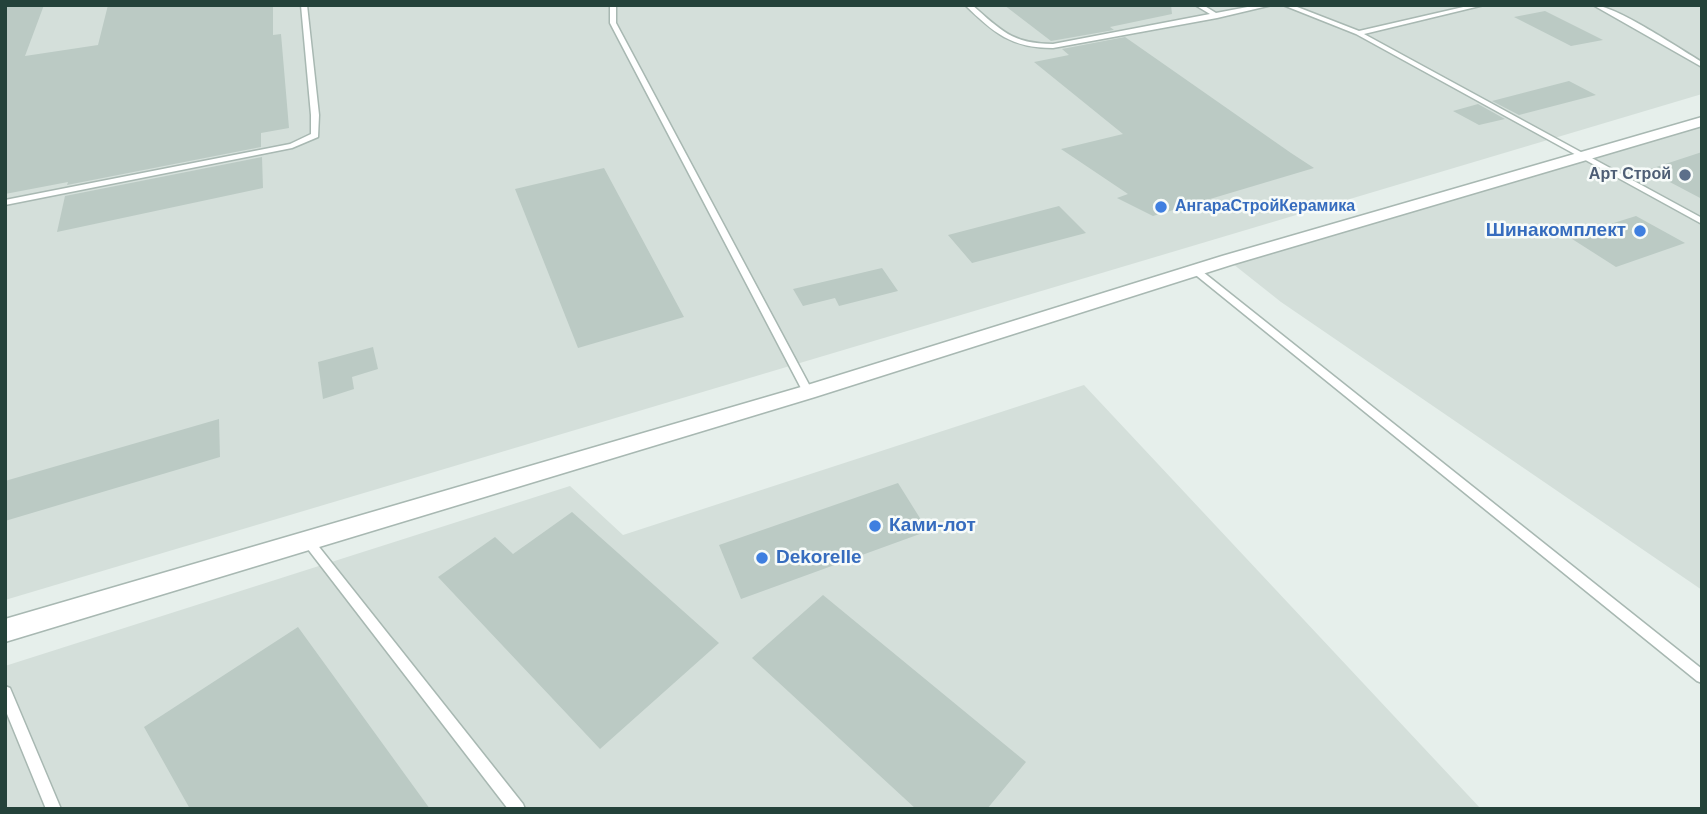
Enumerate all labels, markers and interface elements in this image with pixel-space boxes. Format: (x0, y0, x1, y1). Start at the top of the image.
place label: Арт Строй (1589, 165, 1671, 185)
marker: Арт Строй (1677, 167, 1693, 183)
place label: АнгараСтройКерамика (1175, 197, 1355, 217)
marker: АнгараСтройКерамика (1153, 199, 1169, 215)
place label: Шинакомплект (1486, 220, 1626, 242)
marker: Шинакомплект (1632, 223, 1648, 239)
place label: Ками-лот (889, 515, 976, 537)
marker: Ками-лот (867, 518, 883, 534)
place label: Dekorelle (776, 547, 862, 569)
marker: Dekorelle (754, 550, 770, 566)

